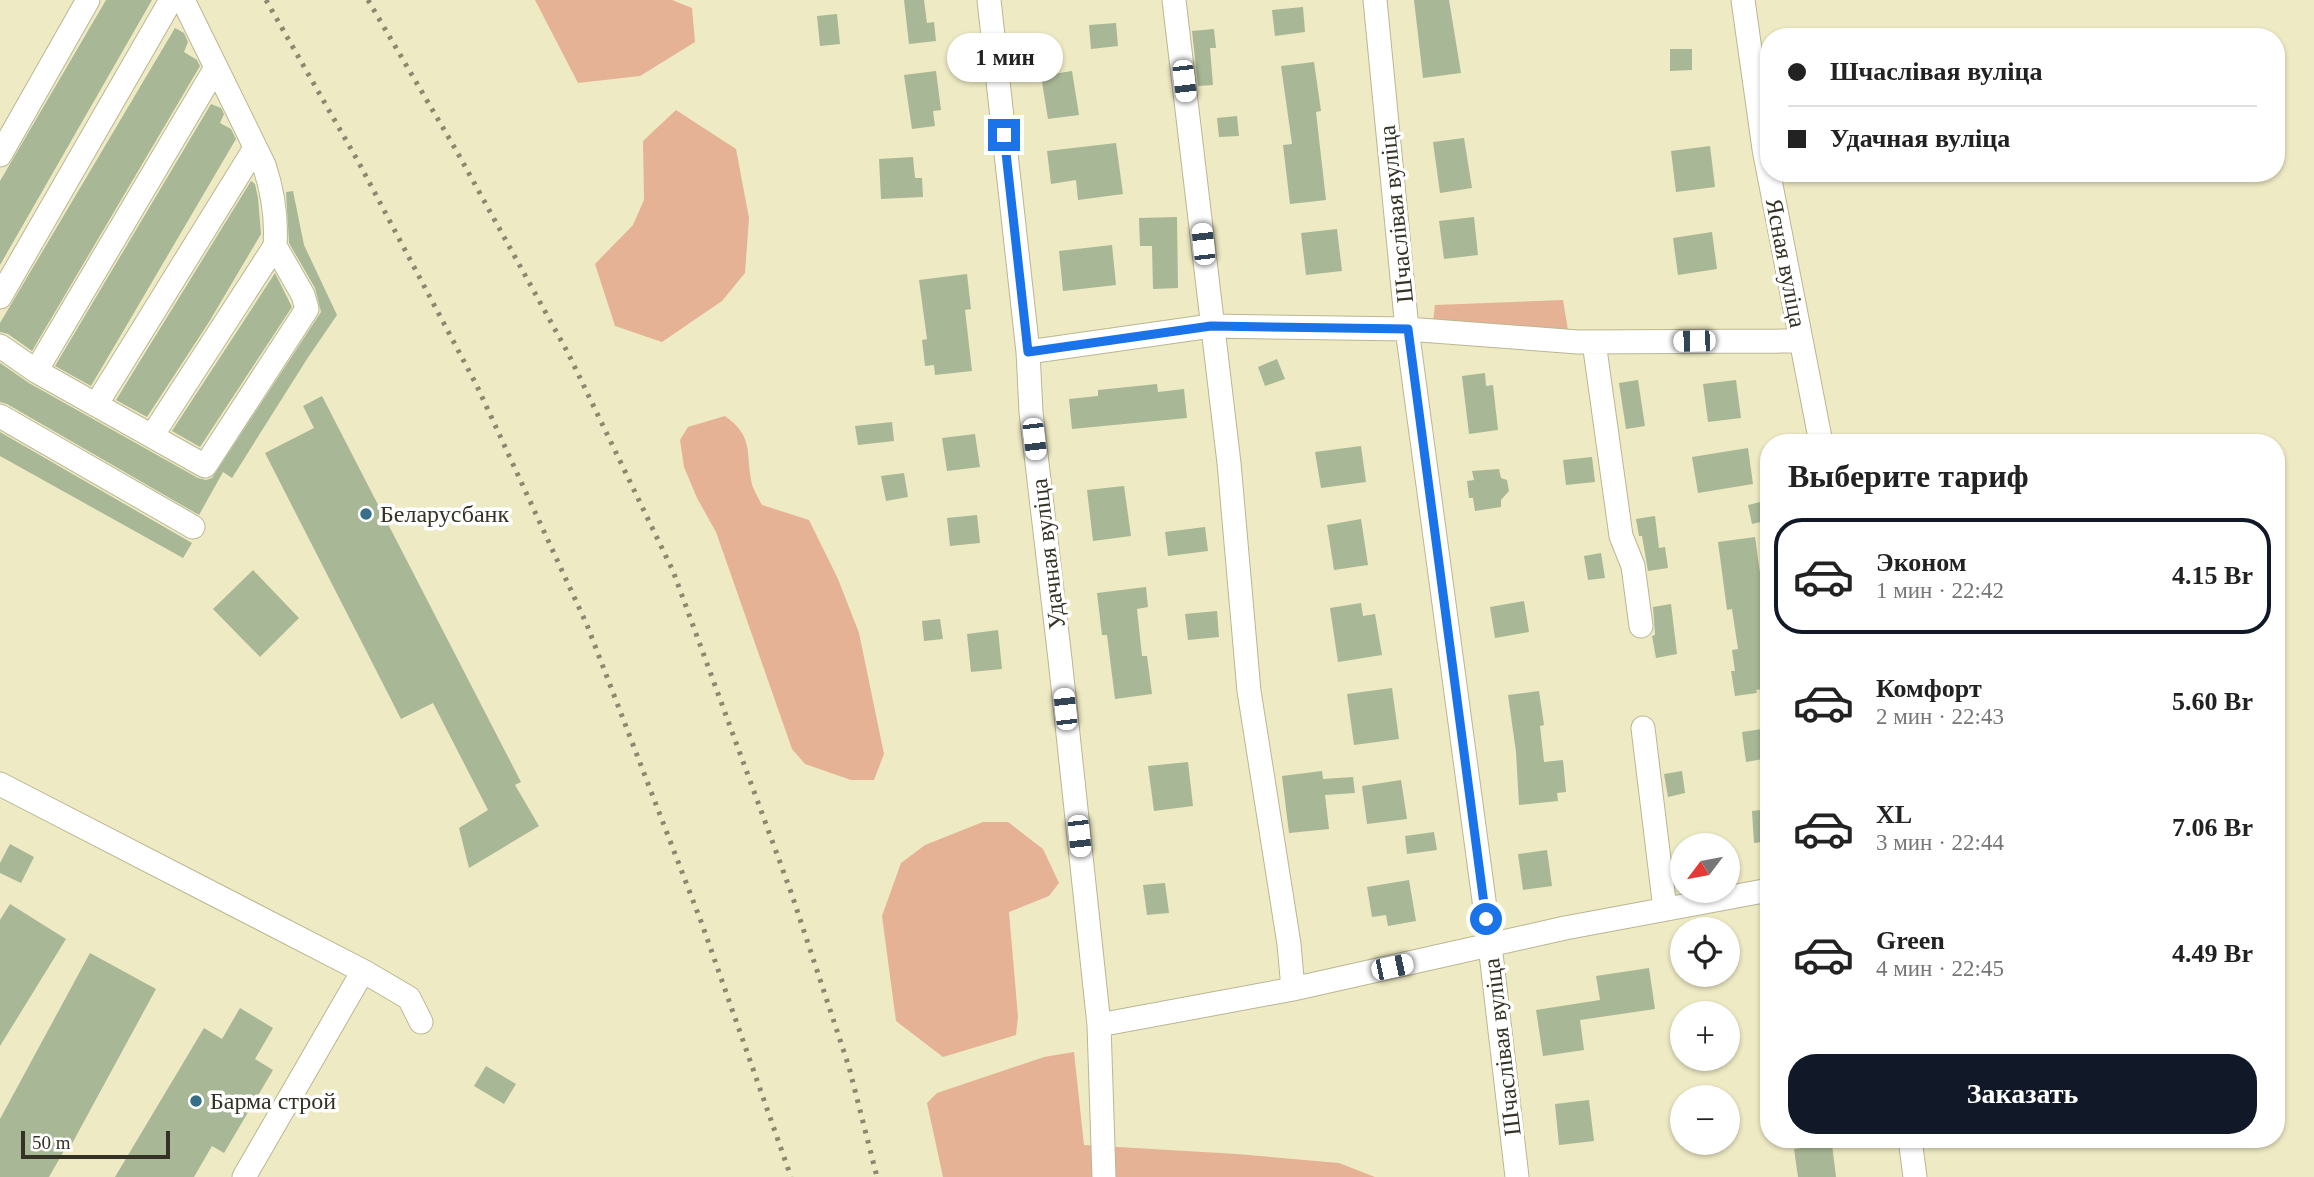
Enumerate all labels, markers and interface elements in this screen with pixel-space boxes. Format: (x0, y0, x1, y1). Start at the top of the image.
callout: 1 мин (946, 33, 1062, 82)
text: 1 мин (975, 45, 1035, 70)
text: Шчаслівая вуліца (1830, 57, 2042, 86)
car (1172, 59, 1197, 103)
route end (988, 119, 1020, 151)
street label: Шчаслівая вуліца (1374, 124, 1418, 304)
text: Удачная вуліца (1830, 124, 2010, 153)
street label: Ясная вуліца (1761, 196, 1811, 330)
car (1191, 222, 1216, 266)
car (1673, 330, 1716, 352)
car (1022, 417, 1047, 461)
text: Выберите тариф (1788, 458, 2029, 494)
street label: Удачная вуліца (1026, 477, 1070, 631)
place label: Беларусбанк (380, 501, 509, 527)
marker: Беларусбанк (358, 506, 374, 522)
icon: car (1792, 545, 1855, 608)
text: Эконом (1876, 548, 1966, 577)
text: 4.15 Br (2172, 561, 2253, 590)
text: 1 мин · 22:42 (1876, 578, 2004, 603)
icon: car (1792, 671, 1855, 734)
text: Комфорт (1876, 674, 1982, 703)
car (1053, 687, 1078, 731)
text: 5.60 Br (2172, 687, 2253, 716)
text: 2 мин · 22:43 (1876, 704, 2004, 729)
icon: car (1792, 797, 1855, 860)
text: XL (1876, 800, 1912, 829)
text: 7.06 Br (2172, 813, 2253, 842)
car (1067, 814, 1092, 858)
text: 3 мин · 22:44 (1876, 830, 2004, 855)
north arrow (1670, 833, 1740, 903)
map controls (1670, 833, 1740, 1155)
route start (1470, 903, 1502, 935)
button: locate (1670, 917, 1740, 987)
icon: car (1792, 923, 1855, 986)
text: Green (1876, 926, 1945, 955)
text: 4.49 Br (2172, 939, 2253, 968)
car (1370, 952, 1415, 982)
street label: Шчаслівая вуліца (1478, 956, 1526, 1137)
text: 4 мин · 22:45 (1876, 956, 2004, 981)
button: + (1670, 1001, 1740, 1071)
button: Заказать (1788, 1054, 2257, 1134)
button: − (1670, 1085, 1740, 1155)
place label: Барма строй (210, 1088, 336, 1114)
marker: Барма строй (188, 1093, 204, 1109)
scale bar (21, 1128, 170, 1160)
text: 50 m (32, 1132, 71, 1153)

